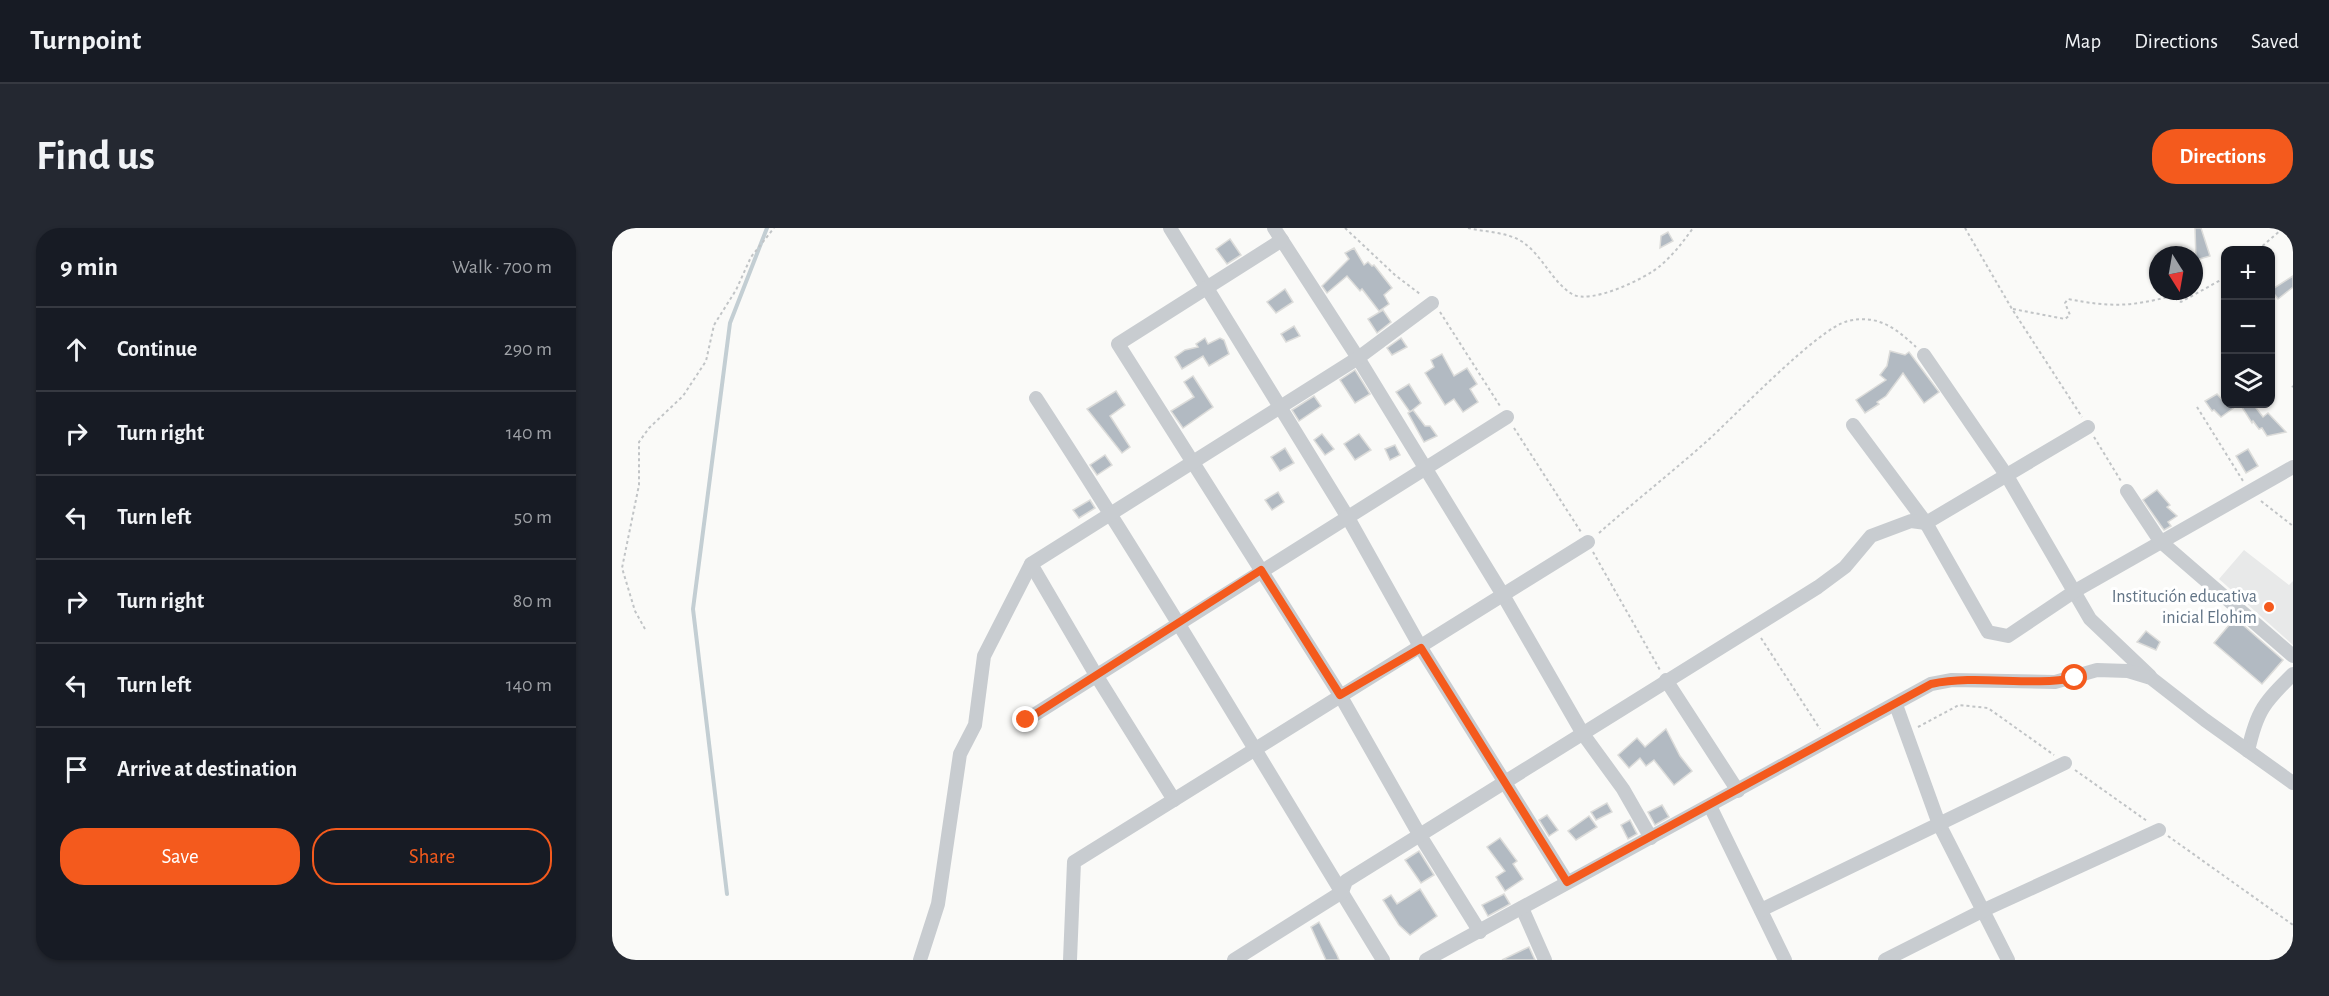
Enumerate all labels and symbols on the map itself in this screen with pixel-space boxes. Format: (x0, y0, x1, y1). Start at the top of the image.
north arrow (2149, 246, 2203, 300)
place label: Institución educativa inicial Elohim (2112, 588, 2257, 627)
marker: Institución educativa inicial Elohim (2262, 600, 2276, 614)
route start (2061, 664, 2087, 690)
route end (1012, 706, 1038, 732)

